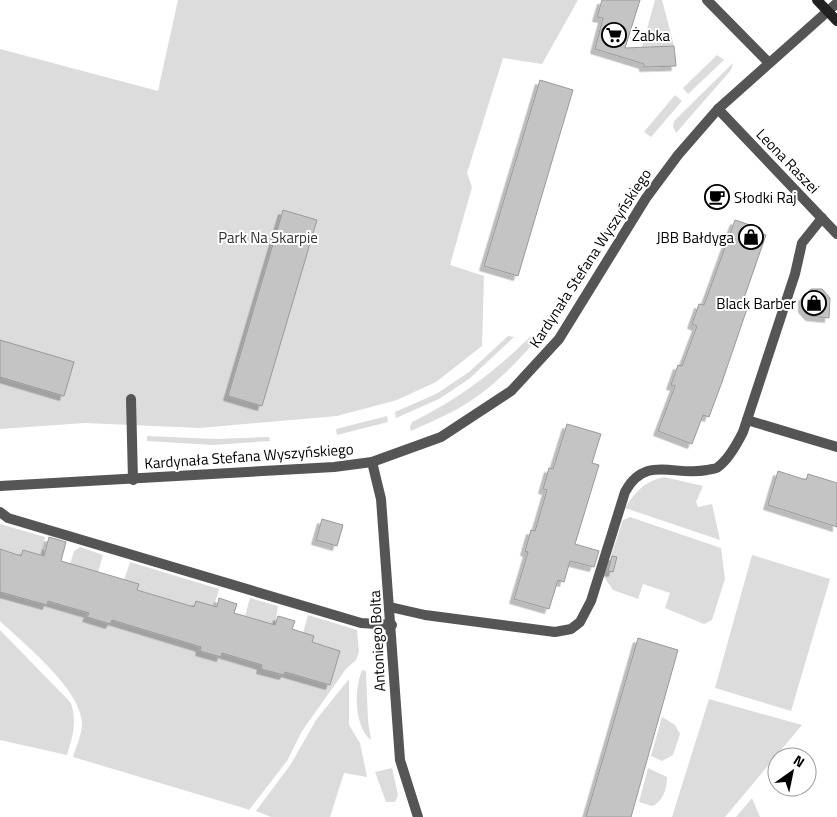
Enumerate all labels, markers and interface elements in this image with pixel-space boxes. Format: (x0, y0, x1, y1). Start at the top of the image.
supermarket icon: Żabka (601, 22, 627, 48)
place label: Żabka (632, 24, 671, 47)
street label: Leona Raszei (751, 123, 825, 199)
street label: Kardynała Stefana Wyszyńskiego (523, 164, 657, 352)
cafe icon: Słodki Raj (704, 184, 730, 210)
place label: Słodki Raj (734, 186, 796, 209)
shop icon: JBB Bałdyga (738, 224, 764, 250)
park label: Park Na Skarpie (218, 226, 318, 249)
place label: JBB Bałdyga (656, 226, 734, 249)
shop icon: Black Barber (801, 290, 827, 316)
place label: Black Barber (716, 292, 796, 315)
street label: Kardynała Stefana Wyszyńskiego (144, 437, 354, 475)
street label: Antoniego Bolta (363, 589, 391, 692)
north arrow (767, 747, 817, 797)
text: N (790, 749, 809, 772)

